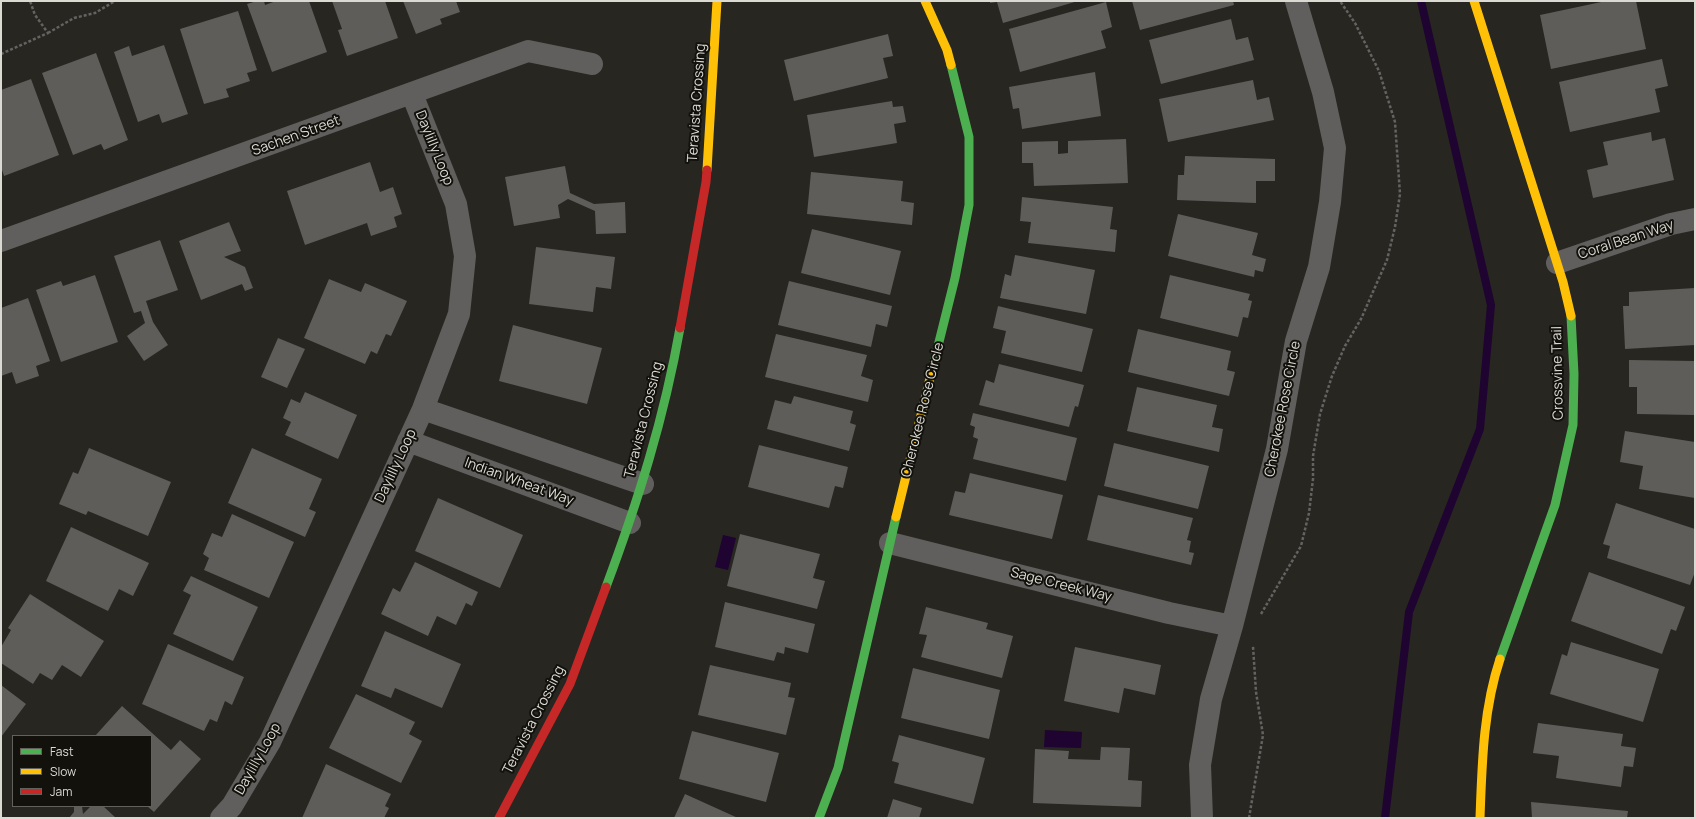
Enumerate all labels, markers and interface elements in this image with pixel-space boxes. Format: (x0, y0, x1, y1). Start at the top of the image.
street label: Teravista Crossing (684, 43, 710, 163)
street label: Daylilly Loop (411, 108, 457, 188)
street label: Sachen Street (250, 112, 342, 160)
street label: Coral Bean Way (1576, 217, 1676, 263)
street label: Crossvine Trail (1549, 326, 1567, 420)
street label: Cherokee Rose Circle (1262, 340, 1304, 478)
street label: Cherokee Rose Circle (898, 341, 948, 479)
street label: Teravista Crossing (621, 360, 667, 480)
street label: Daylilly Loop (372, 426, 420, 506)
street label: Indian Wheat Way (462, 454, 576, 510)
street label: Sage Creek Way (1009, 564, 1113, 606)
street label: Teravista Crossing (499, 663, 569, 777)
street label: Daylilly Loop (231, 720, 285, 798)
legend (12, 735, 152, 807)
text: Fast (50, 743, 74, 760)
text: Slow (50, 763, 76, 780)
text: Jam (50, 783, 72, 800)

